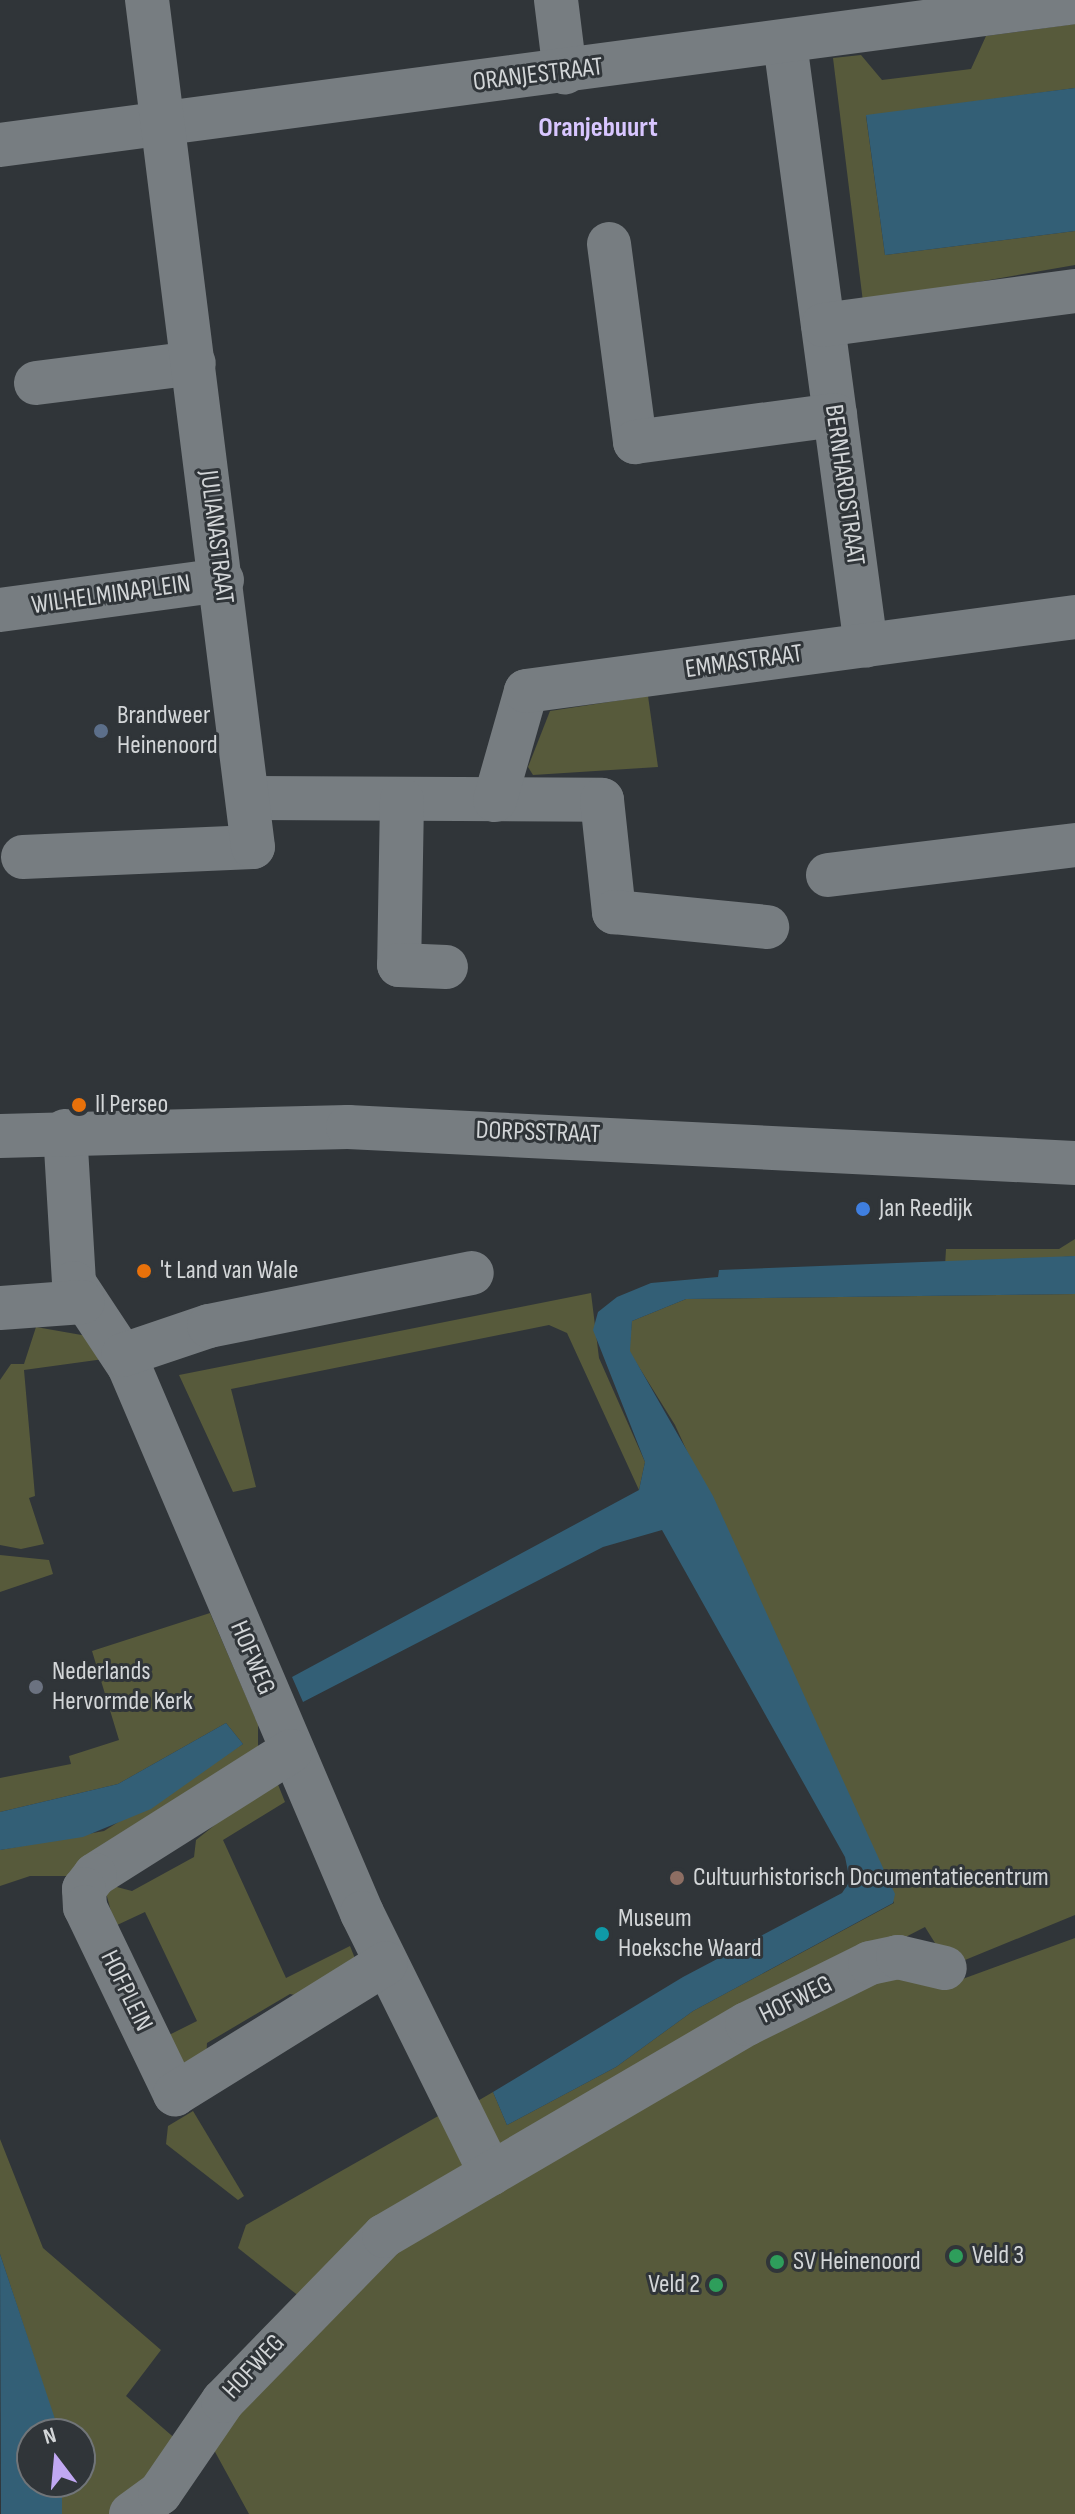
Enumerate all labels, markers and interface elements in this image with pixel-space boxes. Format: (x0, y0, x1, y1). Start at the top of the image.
street label: ORANJESTRAAT (471, 52, 605, 98)
district label: Oranjebuurt (538, 111, 658, 145)
street label: BERNHARDSTRAAT (817, 403, 871, 567)
street label: JULIANASTRAAT (192, 469, 240, 605)
street label: WILHELMINAPLEIN (29, 568, 193, 622)
street label: EMMASTRAAT (683, 638, 805, 686)
place label: Brandweer Heinenoord (117, 700, 218, 762)
marker: Brandweer Heinenoord (92, 722, 110, 740)
place label: Il Perseo (95, 1089, 168, 1121)
marker: Il Perseo (70, 1096, 88, 1114)
street label: DORPSSTRAAT (475, 1115, 601, 1151)
place label: Jan Reedijk (879, 1193, 972, 1225)
marker: Jan Reedijk (854, 1200, 872, 1218)
place label: 't Land van Wale (160, 1255, 298, 1287)
marker: 't Land van Wale (135, 1262, 153, 1280)
street label: HOFWEG (223, 1617, 281, 1699)
place label: Nederlands Hervormde Kerk (52, 1656, 193, 1718)
marker: Nederlands Hervormde Kerk (27, 1678, 45, 1696)
place label: Cultuurhistorisch Documentatiecentrum (693, 1862, 1049, 1894)
marker: Cultuurhistorisch Documentatiecentrum (668, 1869, 686, 1887)
place label: Museum Hoeksche Waard (618, 1903, 762, 1964)
marker: Museum Hoeksche Waard (593, 1925, 611, 1943)
street label: HOFPLEIN (93, 1945, 159, 2037)
street label: HOFWEG (755, 1969, 837, 2031)
place label: Veld 3 (972, 2240, 1024, 2272)
place label: SV Heinenoord (793, 2246, 921, 2278)
marker: Veld 3 (947, 2247, 965, 2265)
marker: SV Heinenoord (768, 2253, 786, 2271)
place label: Veld 2 (648, 2269, 700, 2301)
marker: Veld 2 (707, 2276, 725, 2294)
street label: HOFWEG (216, 2328, 292, 2406)
north arrow (16, 2418, 96, 2498)
text: N (40, 2422, 59, 2451)

